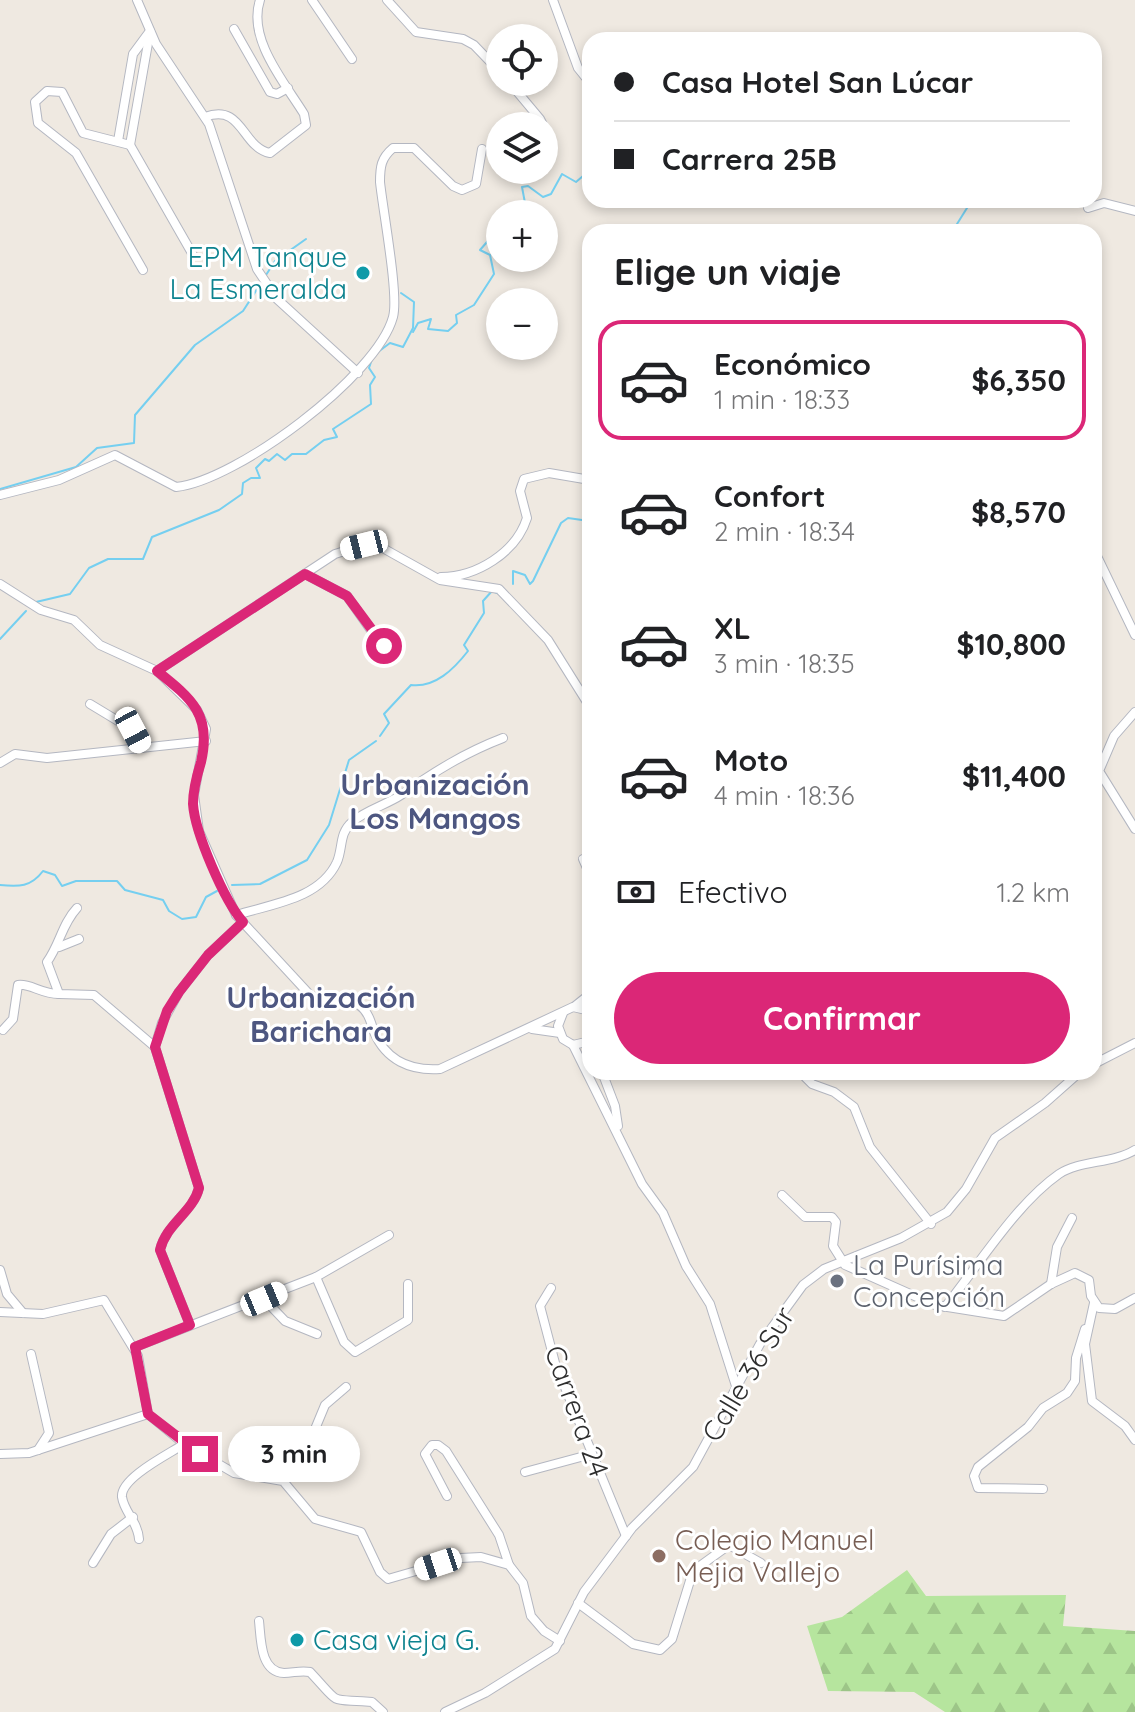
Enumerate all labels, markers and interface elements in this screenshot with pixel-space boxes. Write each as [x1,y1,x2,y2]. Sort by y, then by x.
map controls [486,24,558,360]
button: locate [486,24,558,96]
text: Casa Hotel San Lúcar [662,63,973,101]
button: layers [486,112,558,184]
text: Carrera 25B [662,140,837,178]
button: + [486,200,558,272]
place label: EPM Tanque La Esmeralda [170,239,347,306]
text: Elige un viaje [614,249,842,294]
marker: EPM Tanque La Esmeralda [354,264,372,282]
button: − [486,288,558,360]
icon: car [618,344,690,416]
text: Económico [714,345,871,383]
text: $6,350 [971,361,1066,399]
text: 1 min · 18:33 [714,383,850,416]
icon: car [618,476,690,548]
text: Confort [714,477,826,515]
text: $8,570 [971,493,1066,531]
text: 2 min · 18:34 [714,515,855,548]
car [338,528,390,562]
icon: car [618,608,690,680]
text: XL [714,609,751,647]
text: $10,800 [956,625,1066,663]
route start [366,628,402,664]
text: 3 min · 18:35 [714,647,855,680]
car [111,703,155,757]
icon: car [618,740,690,812]
text: Moto [714,741,788,779]
text: $11,400 [962,757,1066,795]
district label: Urbanización Los Mangos [340,765,530,837]
text: 4 min · 18:36 [714,779,855,812]
icon: cash [614,870,658,914]
text: Efectivo [678,873,788,911]
text: 1.2 km [997,876,1070,909]
button: Confirmar [614,972,1070,1064]
district label: Urbanización Barichara [226,978,416,1050]
place label: La Purísima Concepción [853,1247,1005,1314]
marker: La Purísima Concepción [828,1272,846,1290]
car [237,1279,291,1319]
street label: Calle 36 Sur [694,1300,802,1448]
street label: Carrera 24 [538,1341,617,1481]
callout: 3 min [228,1426,360,1482]
route end [182,1436,218,1472]
text: 3 min [261,1437,327,1470]
place label: Colegio Manuel Mejia Vallejo [675,1522,875,1589]
car [411,1545,465,1583]
marker: Colegio Manuel Mejia Vallejo [650,1547,668,1565]
place label: Casa vieja G. [313,1622,480,1657]
marker: Casa vieja G. [288,1631,306,1649]

